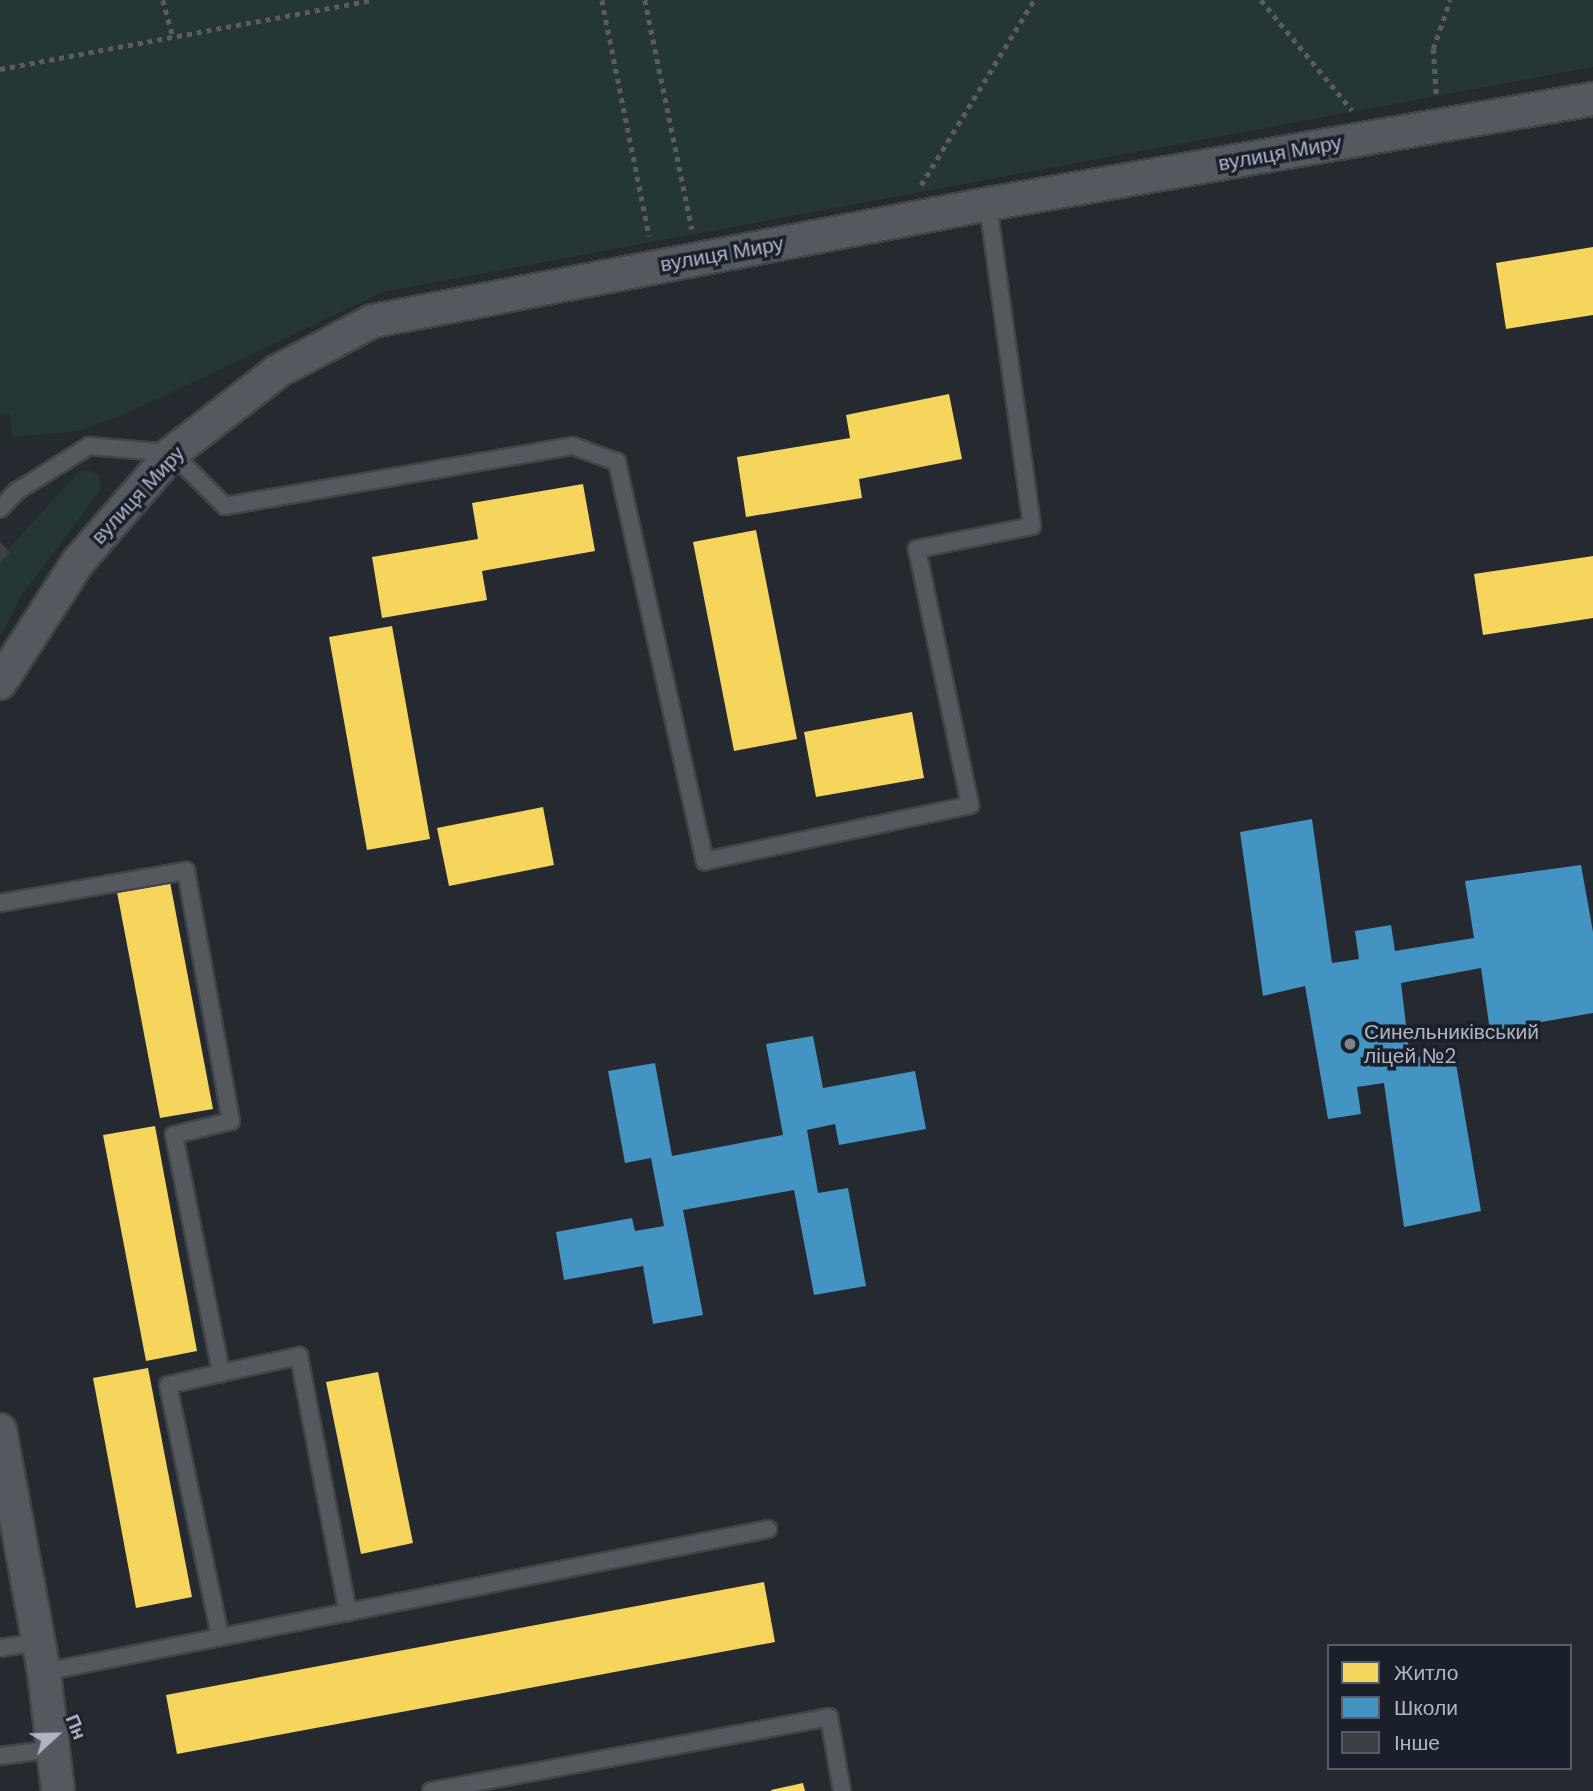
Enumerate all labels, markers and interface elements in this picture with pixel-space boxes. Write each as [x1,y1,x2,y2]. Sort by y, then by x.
street label: вулиця Миру [1216,130,1344,176]
street label: вулиця Миру [658,231,786,277]
street label: вулиця Миру [86,441,190,549]
place label: Синельниківський ліцей №2 [1364,1019,1539,1069]
marker: Синельниківський ліцей №2 [1342,1036,1358,1052]
legend [1327,1644,1572,1770]
text: Житло [1394,1659,1458,1687]
text: Школи [1394,1694,1458,1722]
north arrow [21,1700,91,1770]
text: Пн [60,1711,92,1743]
text: Інше [1394,1729,1440,1757]

